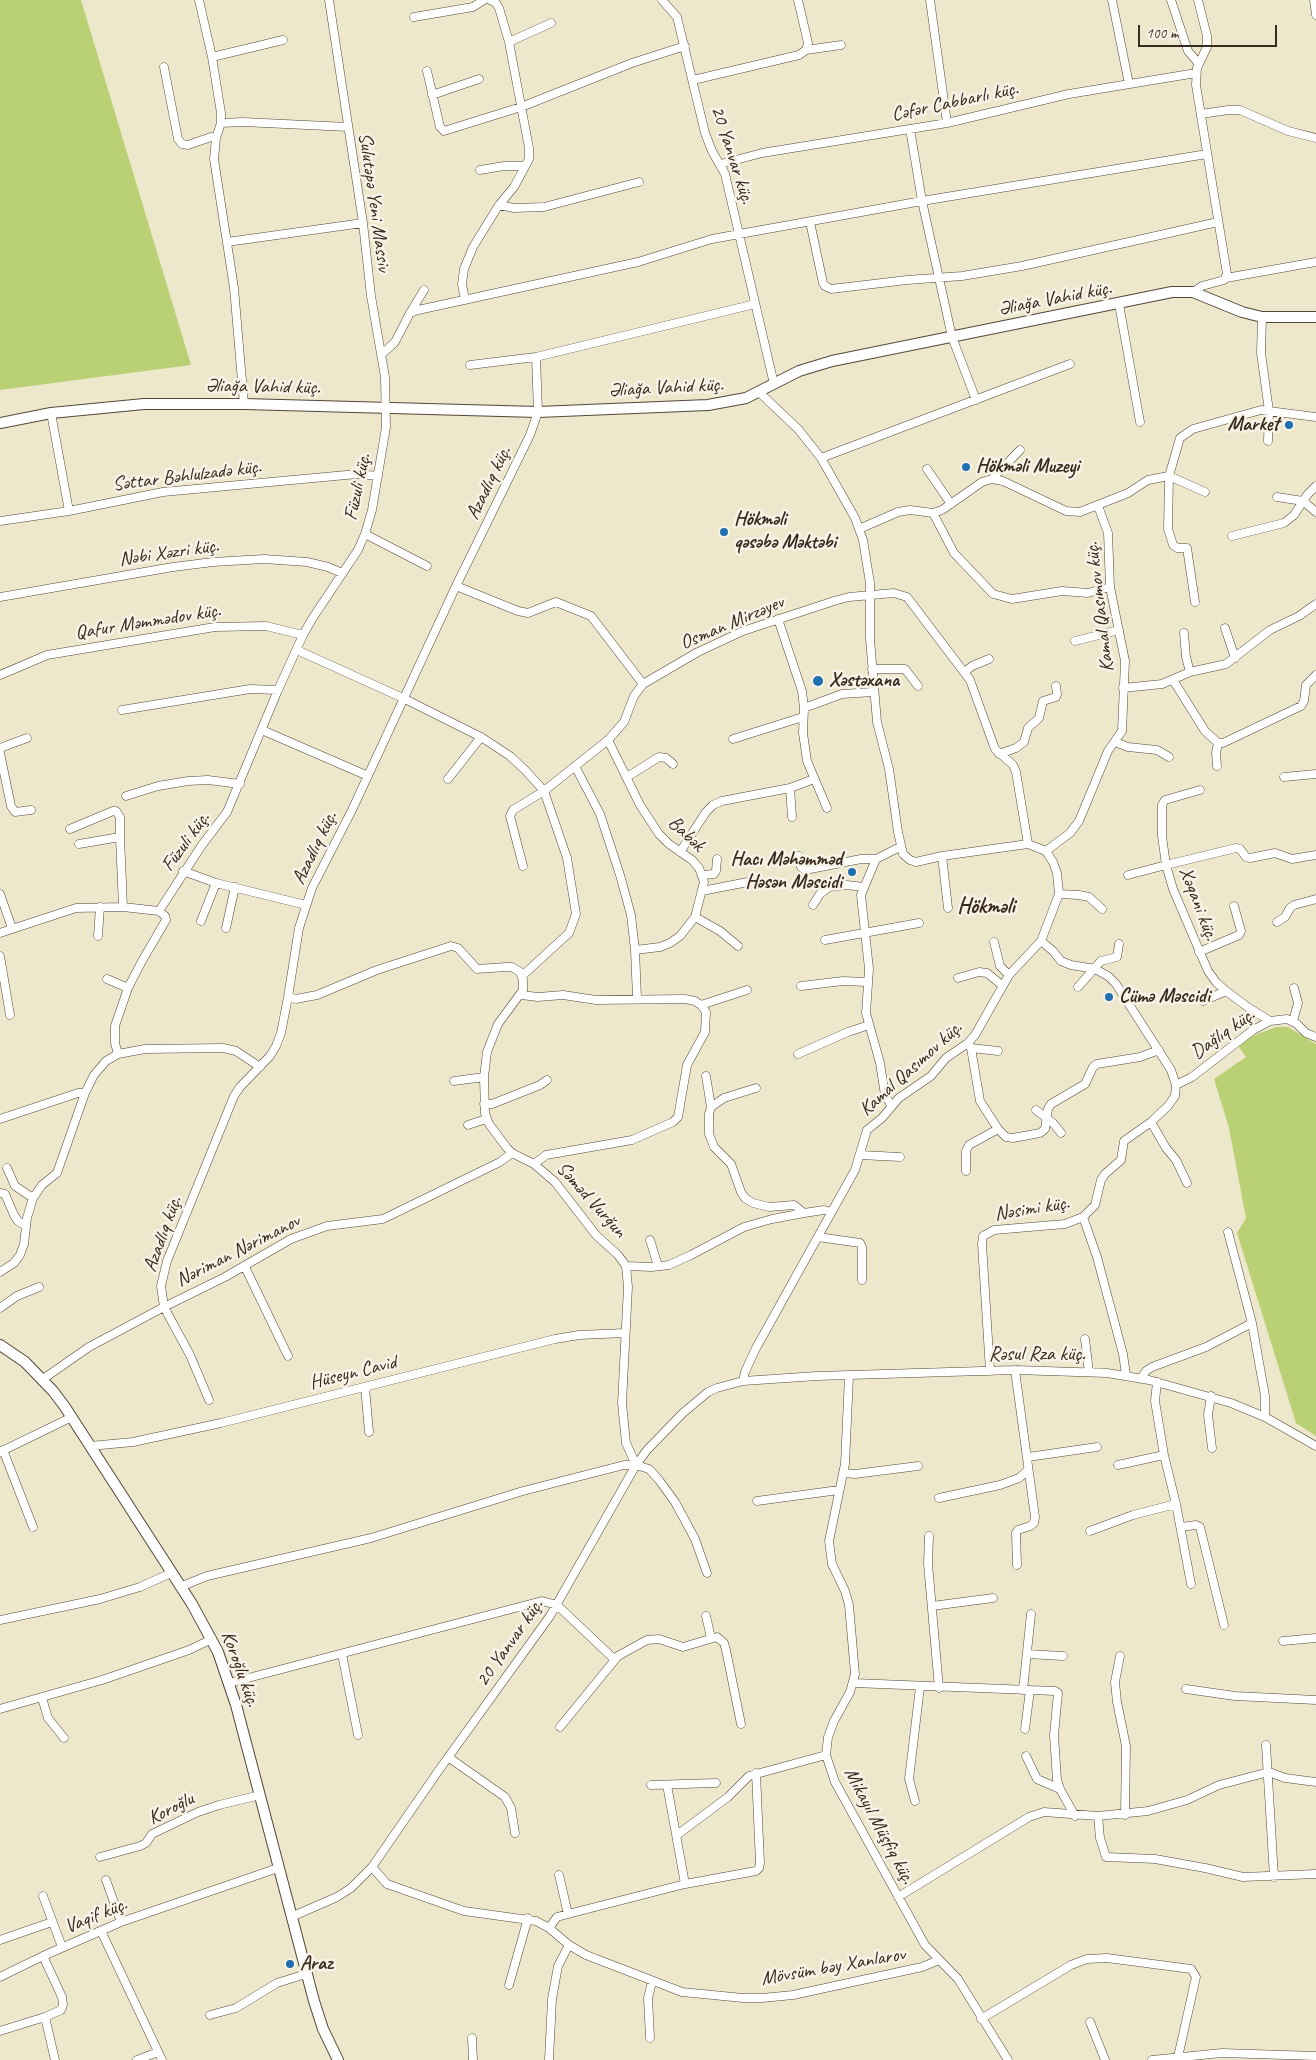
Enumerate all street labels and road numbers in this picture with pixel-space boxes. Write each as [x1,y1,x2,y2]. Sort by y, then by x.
street label: Cəfər Cabbarlı küç. [890,77,1020,127]
street label: 20 Yanvar küç. [705,103,759,207]
street label: Sulutəpə Yeni Massiv [352,131,396,273]
street label: Əliağa Vahid küç. [996,276,1114,322]
street label: Əliağa Vahid küç. [608,373,724,403]
street label: Əliağa Vahid küç. [205,374,321,400]
street label: Azadlıq küç. [461,442,517,524]
street label: Füzuli küç. [339,451,377,523]
street label: Səttar Bəhlulzadə küç. [111,455,263,497]
street label: Nəbi Xəzri küç. [118,534,220,572]
street label: Kamal Qasımov küç. [1080,541,1120,673]
street label: Osman Mirzəyev [677,590,787,656]
street label: Qafur Məmmədov küç. [74,599,222,645]
street label: Füzuli küç. [156,807,216,877]
street label: Azadlıq küç. [287,807,343,889]
street label: Babək [663,811,709,857]
street label: Xəqani küç. [1173,864,1223,944]
street label: Dağlıq küç. [1186,1003,1260,1065]
street label: Kamal Qasımov küç. [854,1016,968,1122]
street label: Səməd Vurğun [551,1157,631,1243]
street label: Nəsimi küç. [993,1191,1071,1227]
street label: Azadlıq küç. [138,1193,188,1275]
street label: Nəriman Nərimanov [172,1209,304,1293]
street label: Rəsul Rza küç. [989,1343,1085,1367]
street label: Hüseyn Cavid [307,1351,399,1395]
street label: 20 Yanvar küç. [471,1594,549,1692]
street label: Koroğlu küç. [215,1628,265,1710]
street label: Mikayıl Müşfiq küç. [838,1764,920,1888]
street label: Koroğlu [144,1787,198,1831]
street label: Vaqif küç. [61,1893,131,1939]
street label: Mövsüm bəy Xanlarov [759,1943,907,1991]

